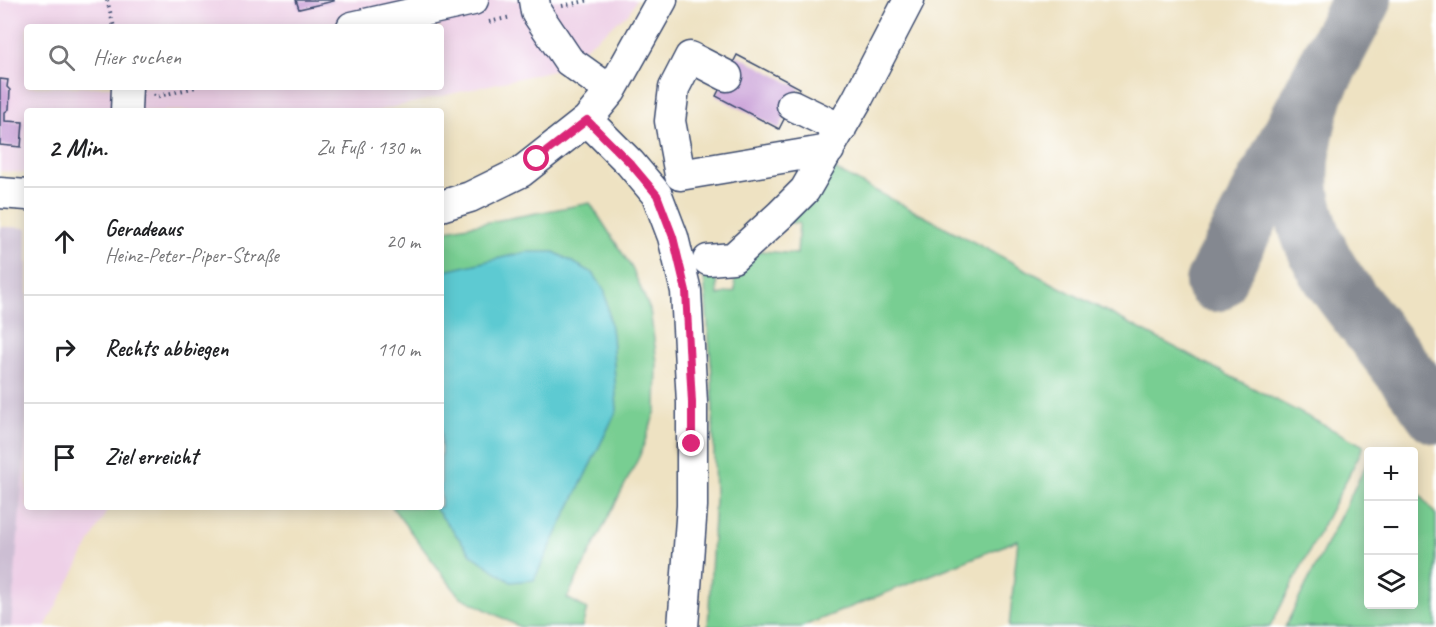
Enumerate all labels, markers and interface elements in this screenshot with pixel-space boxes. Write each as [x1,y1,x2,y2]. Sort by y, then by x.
search box [24,24,444,90]
icon: search [45,41,78,74]
text: Hier suchen [93,43,181,71]
text: 2 Min. [48,131,107,164]
text: Zu Fuß · 130 m [317,135,420,160]
route start [523,145,549,171]
text: Geradeaus [105,215,182,243]
icon: ahead [48,225,81,258]
text: 20 m [386,229,420,254]
text: Heinz-Peter-Piper-Straße [105,243,279,268]
icon: right [48,333,81,366]
text: Rechts abbiegen [105,335,228,363]
text: 110 m [377,337,420,362]
route end [678,430,704,456]
icon: arrive [48,441,81,474]
text: Ziel erreicht [105,443,198,471]
map controls [1364,447,1418,609]
button: + [1364,447,1418,501]
button: − [1364,501,1418,555]
button: layers [1364,555,1418,609]

